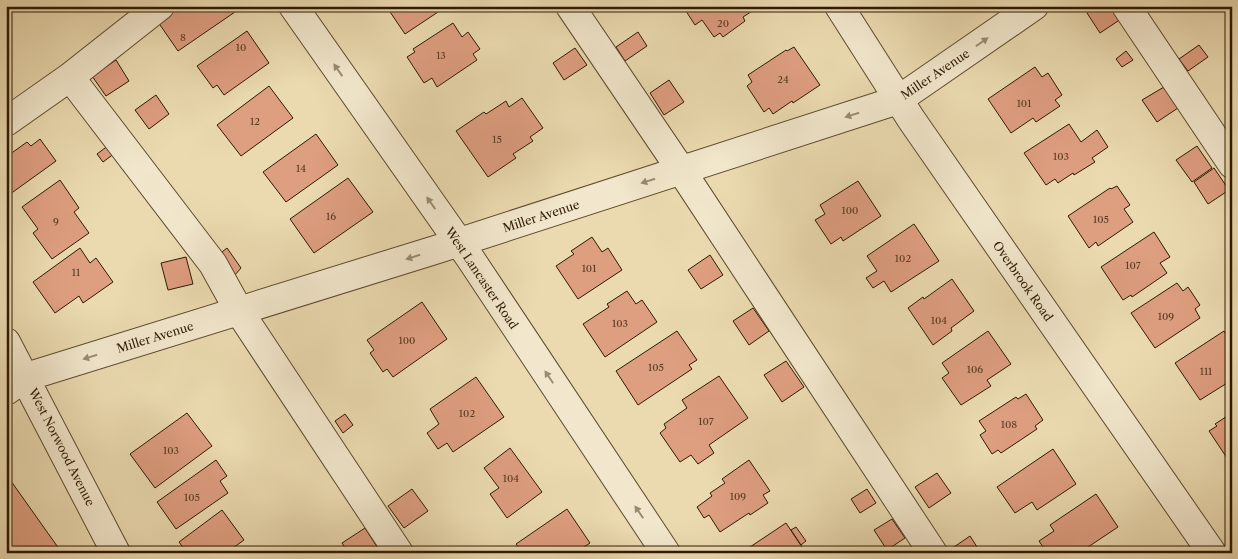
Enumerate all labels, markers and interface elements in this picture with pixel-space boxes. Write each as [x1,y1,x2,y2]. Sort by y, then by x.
house number: 20 [717,17,729,30]
house number: 8 [180,31,186,44]
one-way arrow [975,37,989,47]
house number: 10 [236,41,246,54]
street label: Miller Avenue [898,45,972,103]
house number: 13 [436,49,446,62]
one-way arrow [333,63,343,76]
house number: 24 [777,73,789,86]
house number: 101 [1017,97,1032,110]
one-way arrow [844,111,859,119]
house number: 12 [250,115,260,128]
house number: 15 [492,133,502,146]
house number: 103 [1053,150,1069,163]
house number: 14 [296,162,306,175]
one-way arrow [640,178,655,185]
one-way arrow [426,196,436,209]
street label: Miller Avenue [501,196,582,235]
house number: 100 [842,204,858,217]
house number: 16 [326,210,336,223]
house number: 105 [1093,213,1109,226]
house number: 9 [53,215,59,228]
street label: West Lancaster Road [442,223,522,332]
street label: Overbrook Road [990,238,1057,325]
house number: 102 [895,252,911,265]
one-way arrow [405,254,420,261]
house number: 107 [1125,259,1141,272]
house number: 101 [582,262,597,275]
house number: 11 [72,266,81,279]
house number: 109 [1158,310,1174,323]
house number: 104 [931,314,947,327]
house number: 103 [612,317,628,330]
street label: Miller Avenue [115,318,196,356]
house number: 100 [399,334,415,347]
one-way arrow [83,354,98,361]
house number: 105 [648,361,664,374]
house number: 106 [967,363,983,376]
house number: 111 [1200,365,1213,378]
one-way arrow [544,370,554,384]
street label: West Norwood Avenue [25,385,98,509]
house number: 102 [459,407,475,420]
house number: 107 [698,415,714,428]
house number: 108 [1001,418,1017,431]
house number: 103 [163,444,179,457]
house number: 104 [503,472,519,485]
house number: 109 [730,490,746,503]
house number: 105 [184,491,200,504]
one-way arrow [634,505,644,519]

